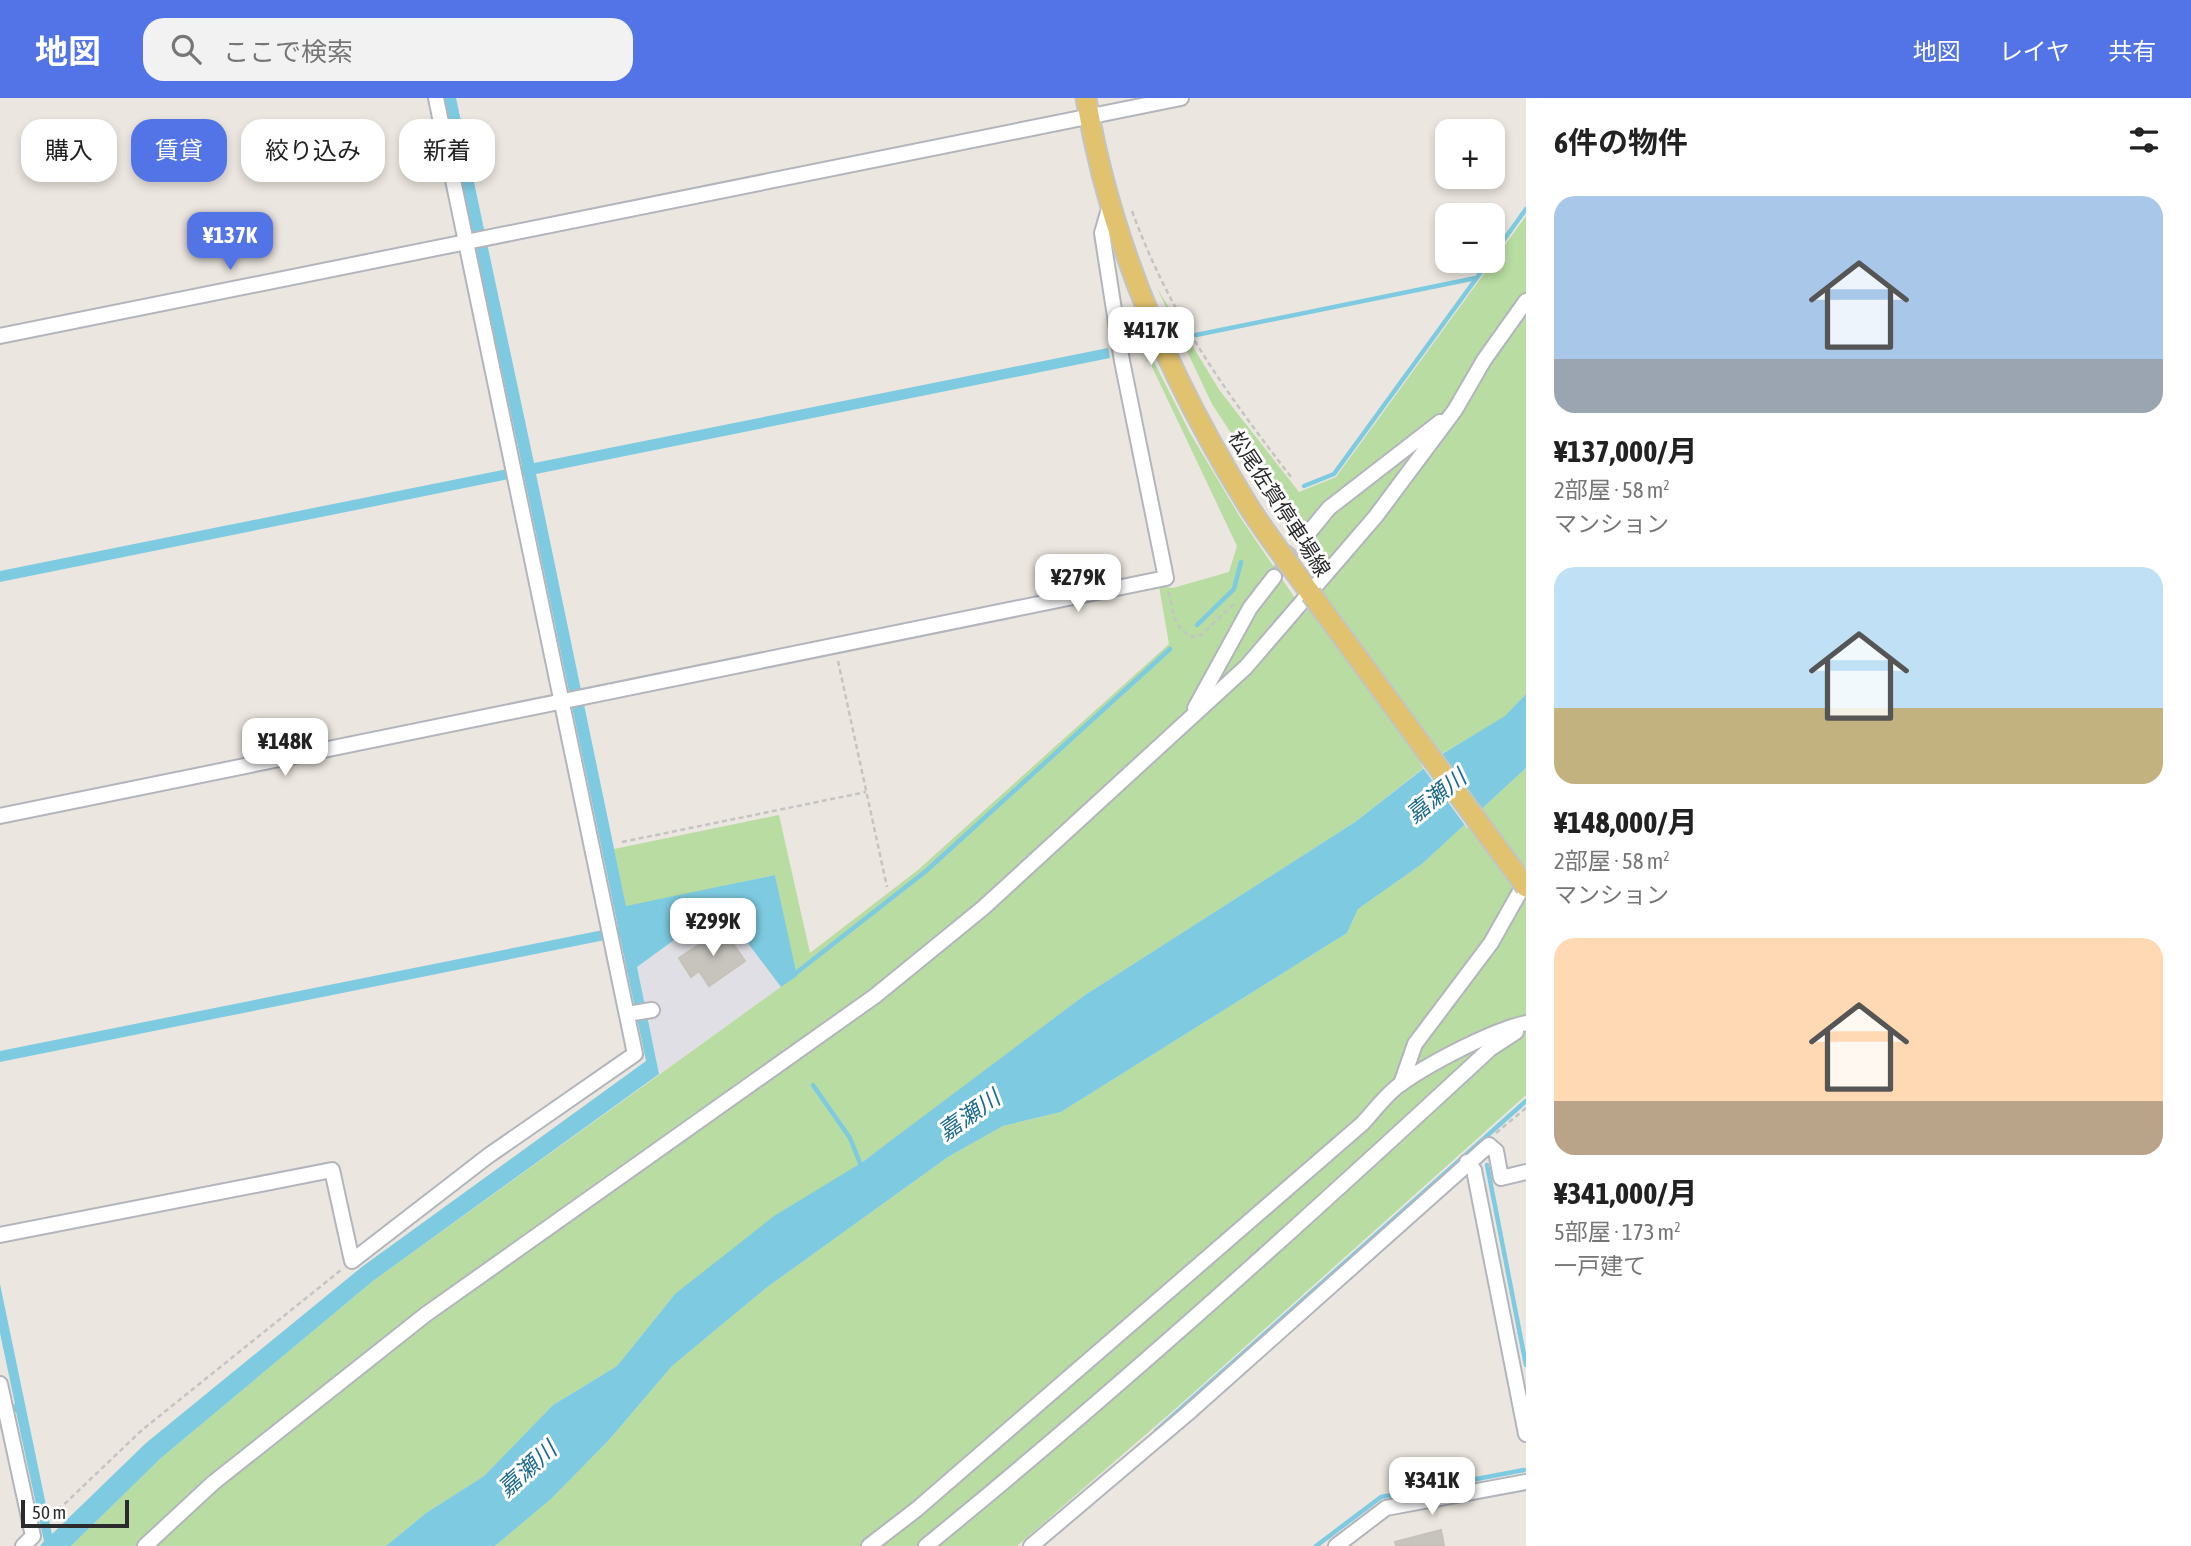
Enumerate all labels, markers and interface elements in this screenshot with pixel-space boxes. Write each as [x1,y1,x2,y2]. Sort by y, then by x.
search box [143,18,633,81]
icon: search [167,30,205,68]
text: 地図 [35,32,101,70]
text: ここで検索 [223,37,353,67]
text: 地図 [1913,38,1961,65]
text: レイヤ [1999,38,2070,65]
text: 共有 [2108,38,2156,65]
chip: 購入 [21,119,117,182]
chip: 賃貸 [131,119,227,182]
chip: 絞り込み [241,119,385,182]
chip: 新着 [399,119,495,182]
map controls [1435,119,1505,273]
button: + [1435,119,1505,189]
icon: filters [2125,121,2163,159]
text: 6件の物件 [1554,125,1688,159]
button: − [1435,203,1505,273]
pin: ¥137K [181,212,279,272]
text: ¥137K [203,222,257,248]
icon: home [1796,242,1922,368]
pin: ¥417K [1102,308,1200,367]
text: ¥417K [1124,317,1178,343]
street label: 松尾佐賀停車場線 [1224,426,1336,580]
text: ¥137,000/月 [1554,434,1697,468]
text: 2部屋 · 58 m² [1554,477,1670,503]
text: マンション [1554,511,1669,537]
pin: ¥279K [1029,554,1127,614]
text: ¥279K [1051,564,1105,590]
icon: home [1796,613,1922,739]
pin: ¥148K [236,718,334,778]
text: ¥148K [258,728,312,754]
water label: 嘉瀬川 [1401,762,1473,828]
text: ¥148,000/月 [1554,805,1697,839]
text: 2部屋 · 58 m² [1554,848,1670,874]
text: マンション [1554,882,1669,908]
pin: ¥299K [664,898,762,958]
text: ¥299K [686,908,740,934]
icon: home [1796,984,1922,1110]
water label: 嘉瀬川 [933,1083,1007,1145]
text: ¥341,000/月 [1554,1176,1697,1210]
text: 5部屋 · 173 m² [1554,1219,1681,1245]
text: 一戸建て [1554,1253,1646,1279]
water label: 嘉瀬川 [493,1434,564,1502]
pin: ¥341K [1383,1458,1481,1517]
text: ¥341K [1405,1467,1459,1493]
scale bar [21,1497,130,1529]
text: 50 m [32,1501,66,1523]

